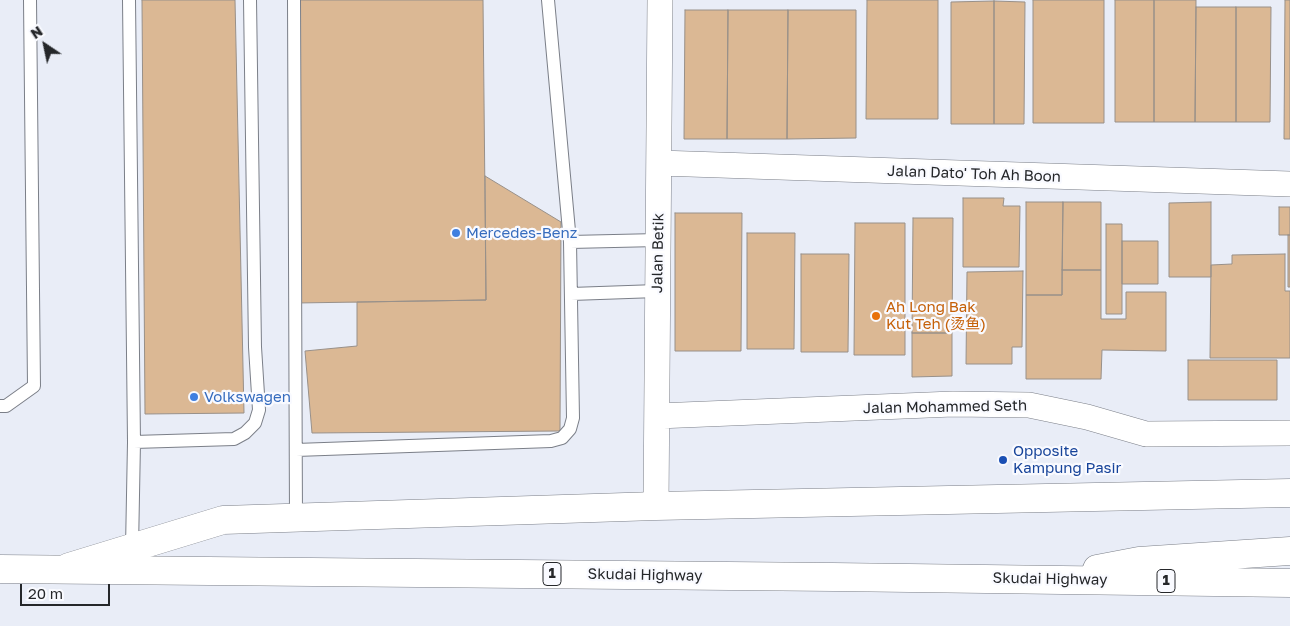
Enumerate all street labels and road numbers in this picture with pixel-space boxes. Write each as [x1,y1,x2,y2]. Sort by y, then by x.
street label: Jalan Dato' Toh Ah Boon [887,162,1061,186]
street label: Jalan Betik [648,213,668,293]
street label: Jalan Mohammed Seth [863,397,1027,417]
road number: 1 [543,562,561,586]
street label: Skudai Highway [587,565,703,585]
street label: Skudai Highway [992,569,1108,589]
road number: 1 [1157,570,1175,592]

